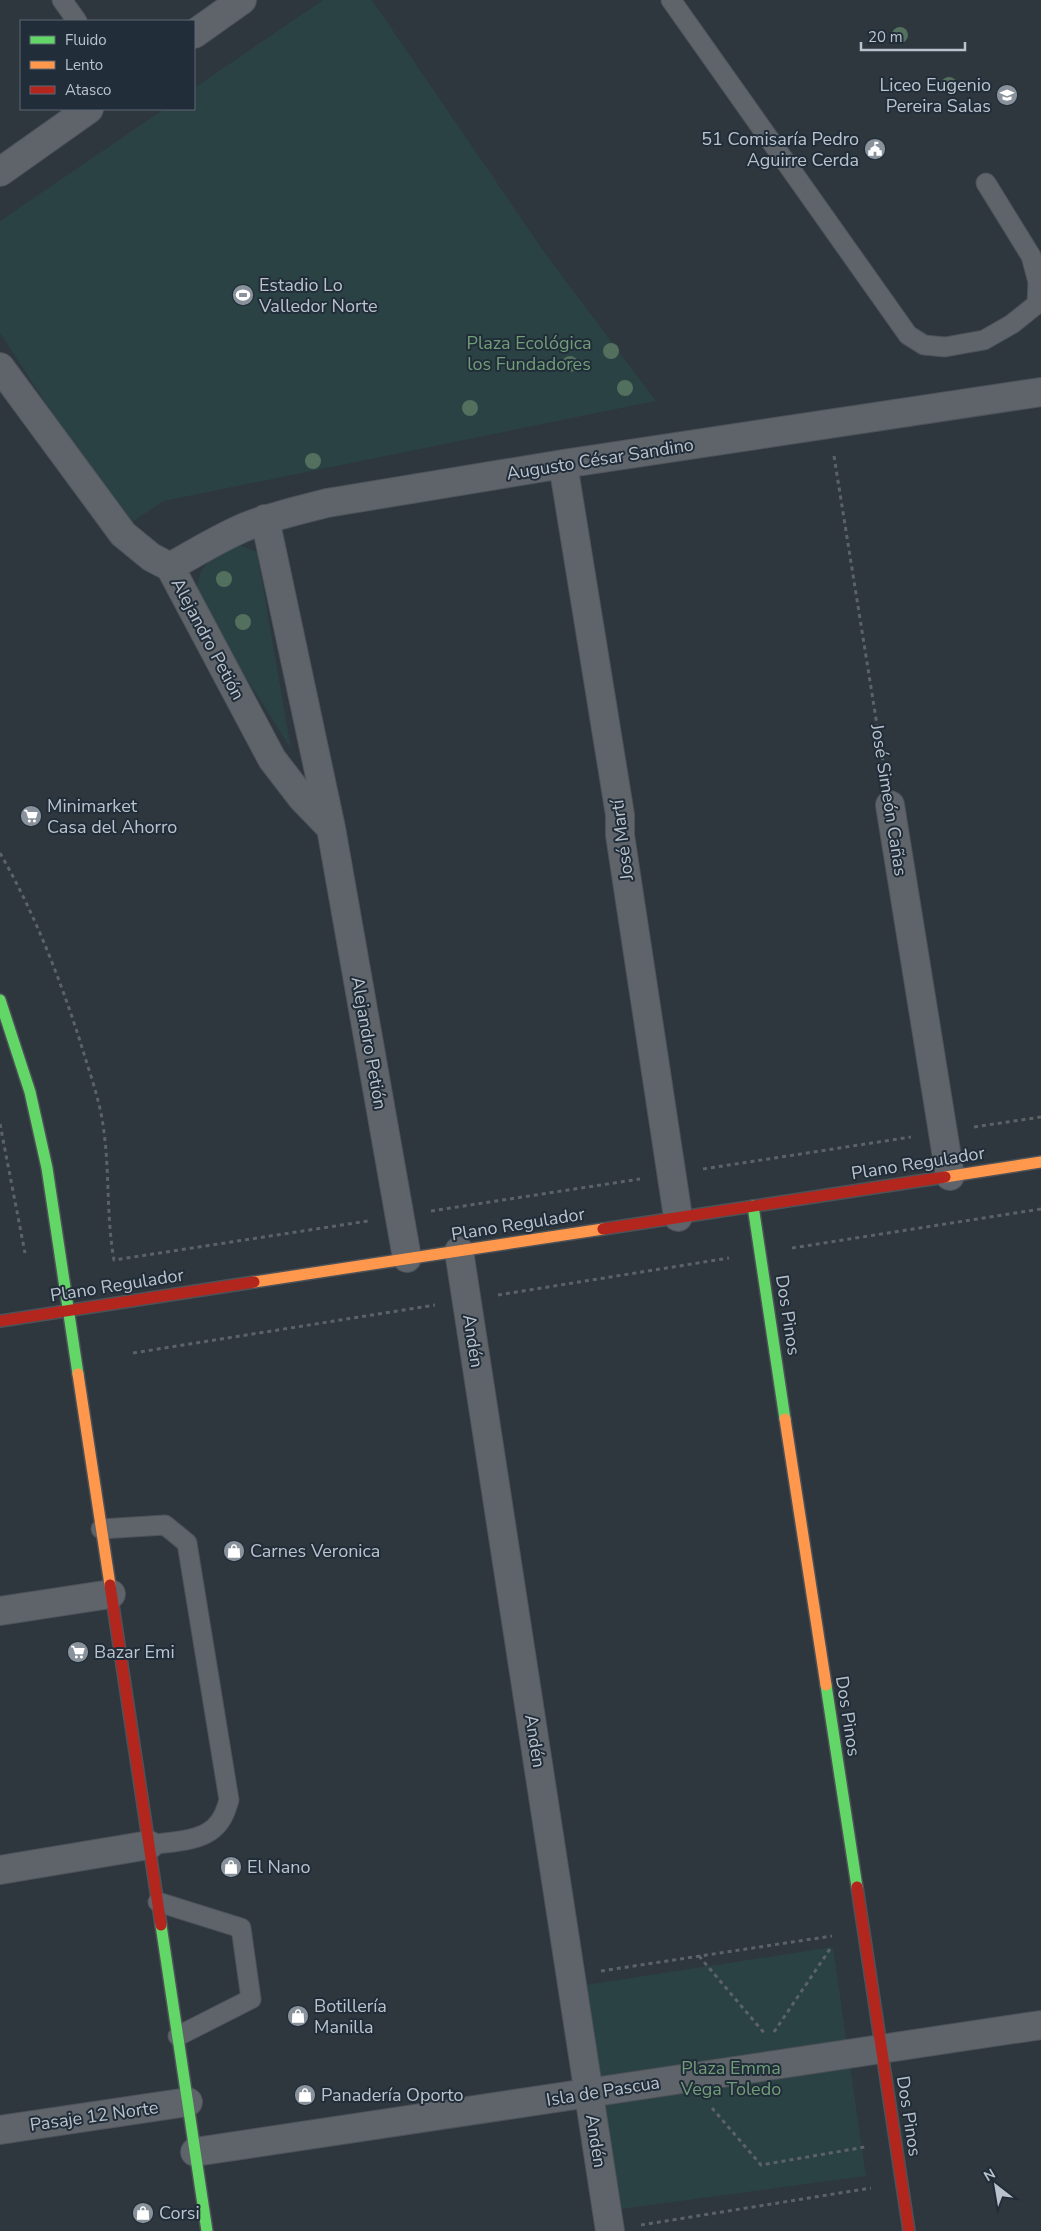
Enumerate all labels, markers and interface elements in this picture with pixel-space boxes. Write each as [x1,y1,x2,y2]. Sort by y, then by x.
legend [20,20,195,110]
scale bar [861,20,965,52]
text: 20 m [868,27,903,47]
text: Fluido [65,30,107,50]
text: Lento [65,55,103,75]
place label: Liceo Eugenio Pereira Salas [880,73,991,118]
text: Atasco [65,80,111,100]
school or university icon: Liceo Eugenio Pereira Salas [995,83,1019,107]
place label: 51 Comisaría Pedro Aguirre Cerda [701,127,859,172]
public building icon: 51 Comisaría Pedro Aguirre Cerda [863,137,887,161]
place label: Estadio Lo Valledor Norte [258,273,378,318]
sports icon: Estadio Lo Valledor Norte [231,283,255,307]
park label: Plaza Ecológica los Fundadores [466,331,592,376]
street label: Augusto César Sandino [505,432,695,486]
street label: Alejandro Petión [166,574,250,704]
street label: José Simeón Cañas [865,721,913,878]
place label: Minimarket Casa del Ahorro [47,794,177,839]
street label: José Martí [605,798,639,883]
supermarket icon: Minimarket Casa del Ahorro [19,804,43,828]
street label: Alejandro Petión [345,975,393,1111]
street label: Plano Regulador [849,1141,987,1185]
street label: Plano Regulador [449,1202,587,1246]
street label: Plano Regulador [48,1263,186,1307]
street label: Dos Pinos [770,1273,806,1357]
street label: Andén [457,1313,489,1369]
shop icon: Carnes Veronica [222,1539,246,1563]
place label: Carnes Veronica [250,1539,380,1563]
supermarket icon: Bazar Emi [66,1640,90,1664]
place label: Bazar Emi [94,1640,175,1664]
street label: Dos Pinos [830,1674,866,1758]
street label: Andén [519,1713,551,1769]
shop icon: El Nano [219,1855,243,1879]
place label: El Nano [247,1855,311,1879]
place label: Botillería Manilla [314,1994,387,2039]
shop icon: Botillería Manilla [286,2004,310,2028]
park label: Plaza Emma Vega Toledo [680,2056,781,2101]
street label: Isla de Pascua [545,2070,661,2112]
street label: Dos Pinos [891,2074,927,2158]
shop icon: Panadería Oporto [293,2083,317,2107]
place label: Panadería Oporto [321,2083,464,2107]
street label: Pasaje 12 Norte [28,2095,160,2137]
street label: Andén [580,2113,612,2169]
north arrow [971,2161,1021,2211]
text: N [980,2164,999,2186]
shop icon: Corsi [131,2201,155,2225]
place label: Corsi [159,2201,200,2225]

